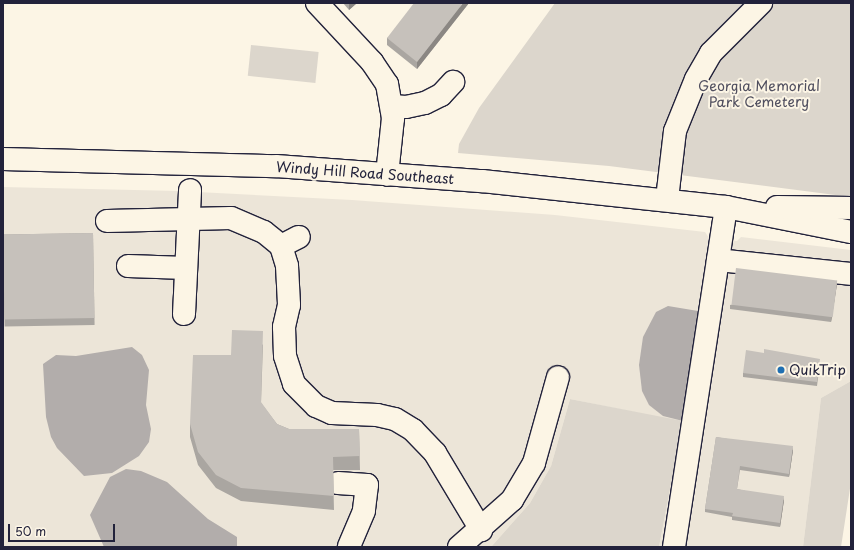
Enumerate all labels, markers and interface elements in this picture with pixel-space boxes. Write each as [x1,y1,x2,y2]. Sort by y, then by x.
park label: Georgia Memorial Park Cemetery [698,78,820,110]
street label: Windy Hill Road Southeast [275,158,455,188]
place label: QuikTrip [789,362,846,378]
marker: QuikTrip [776,365,786,375]
scale bar [10,516,117,542]
text: 50 m [15,522,46,540]

